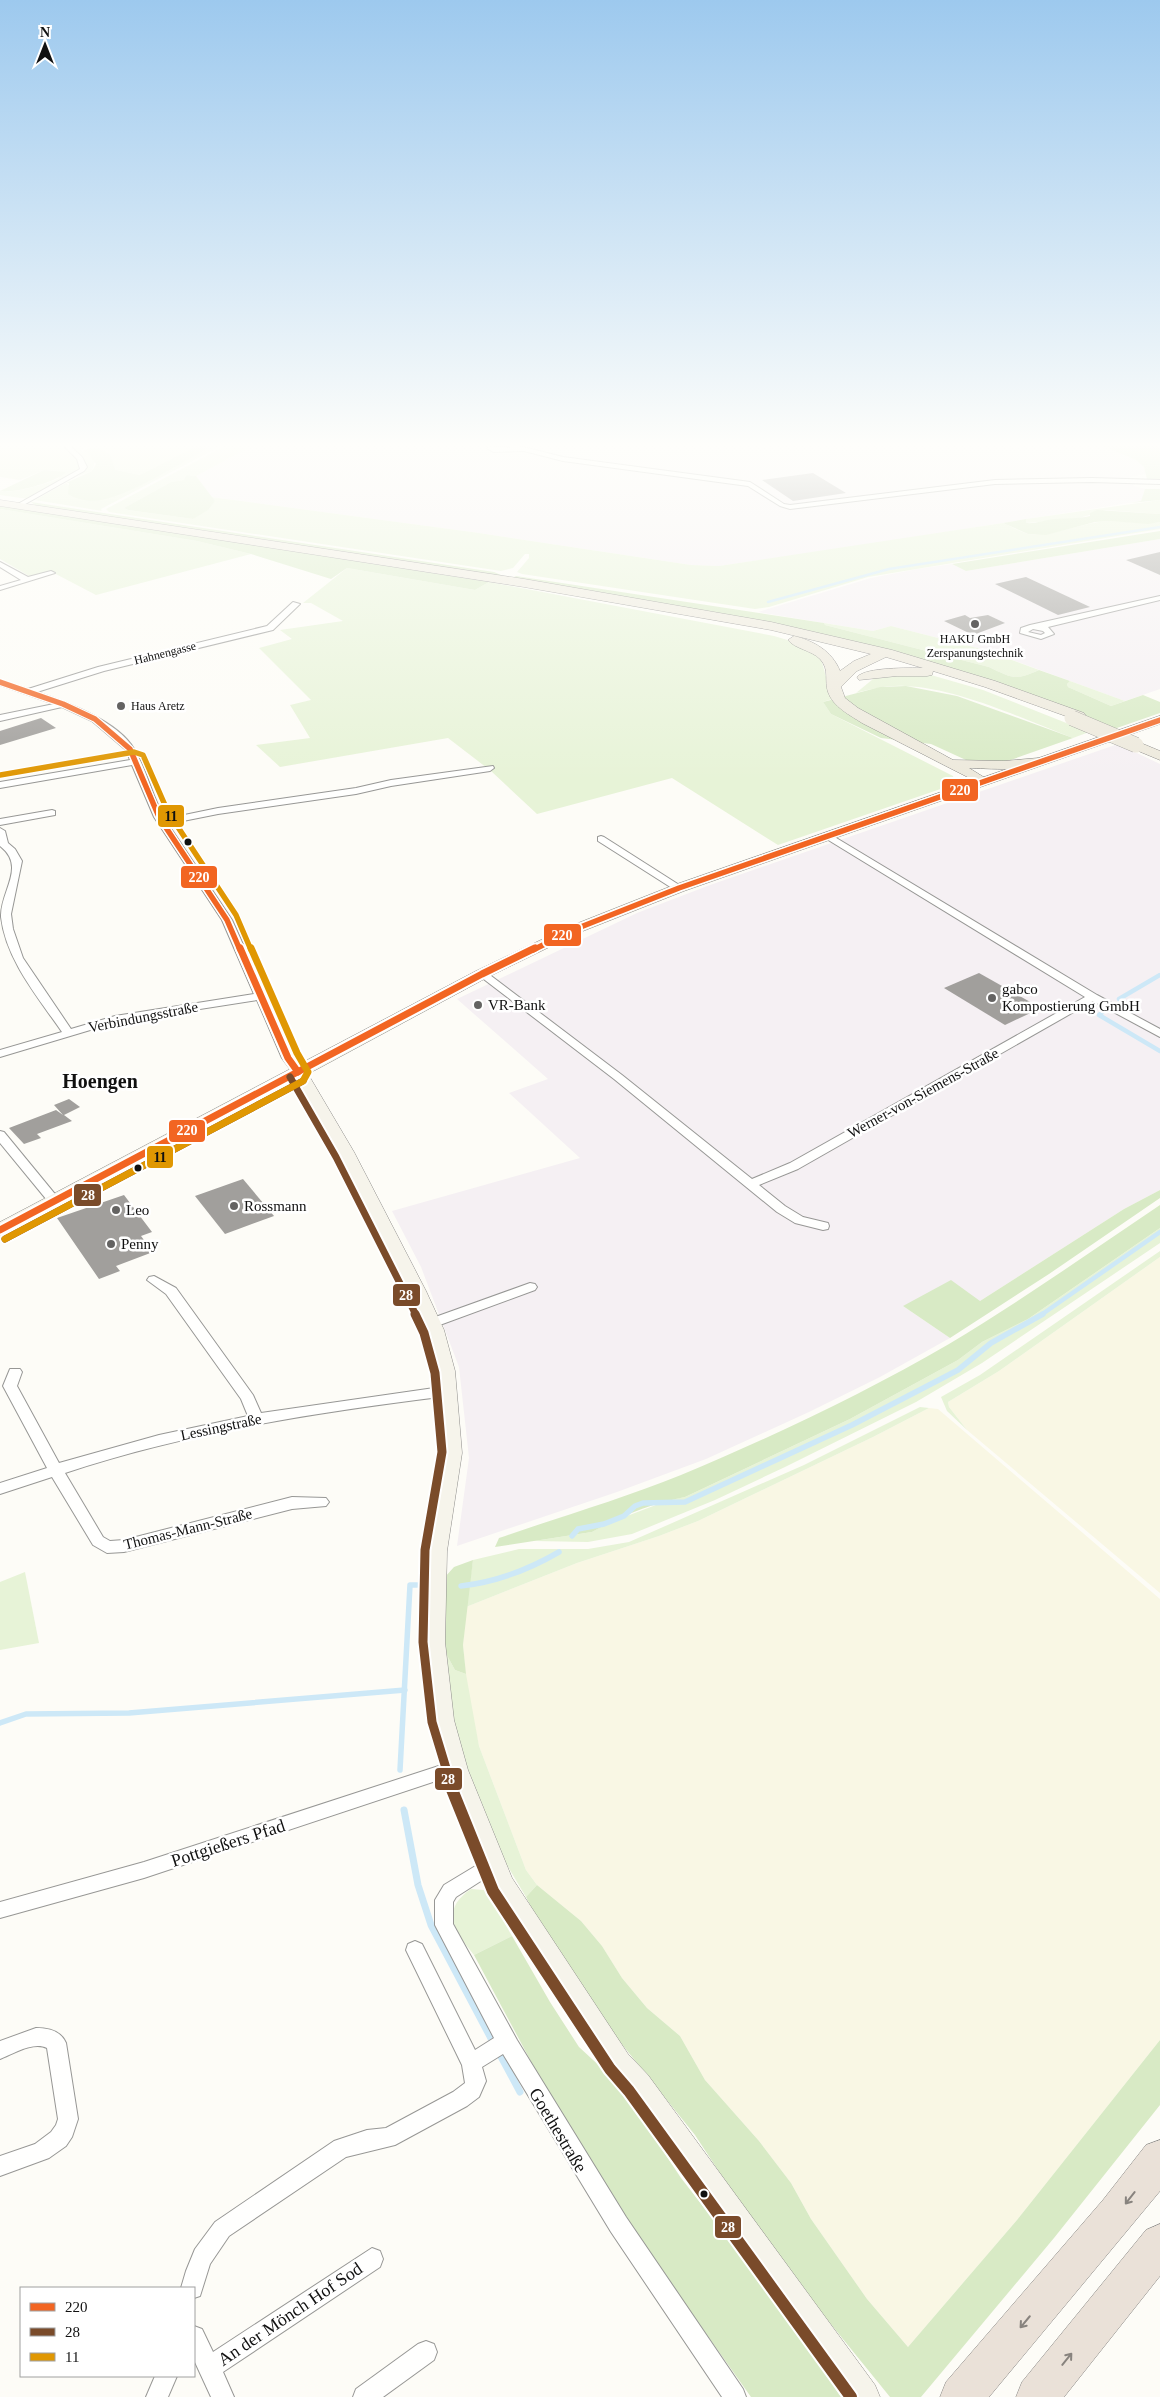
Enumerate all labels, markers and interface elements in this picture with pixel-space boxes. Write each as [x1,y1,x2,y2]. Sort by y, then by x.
north arrow [20,20,70,70]
text: N [40,25,50,40]
marker: HAKU GmbH Zerspanungstechnik [969,618,981,630]
place label: HAKU GmbH Zerspanungstechnik [927,632,1023,660]
street label: Hahnengasse [133,639,197,667]
place label: Haus Aretz [131,699,185,713]
marker: Haus Aretz [115,700,127,712]
line badge: 220 [941,778,979,802]
text: 220 [950,783,971,798]
line badge: 11 [157,804,185,828]
text: 11 [164,809,178,824]
unlabelled marker [183,837,193,847]
line badge: 220 [180,865,218,889]
text: 220 [189,870,210,885]
line badge: 220 [543,923,582,947]
text: 220 [552,928,573,943]
place label: gabco Kompostierung GmbH [1002,981,1140,1014]
marker: gabco Kompostierung GmbH [986,992,998,1004]
place label: VR-Bank [488,997,546,1013]
street label: Verbindungsstraße [87,998,200,1036]
marker: VR-Bank [472,999,484,1011]
street label: Werner-von-Siemens-Straße [845,1045,1002,1141]
district label: Hoengen [62,1070,138,1093]
line badge: 220 [168,1119,206,1143]
text: 220 [177,1123,198,1138]
line badge: 11 [146,1145,174,1169]
text: 11 [153,1150,167,1165]
unlabelled marker [133,1163,143,1173]
line badge: 28 [73,1183,102,1207]
text: 28 [81,1188,95,1203]
place label: Rossmann [244,1198,307,1214]
marker: Rossmann [228,1200,240,1212]
place label: Leo [126,1202,149,1218]
marker: Leo [110,1204,122,1216]
place label: Penny [121,1236,159,1252]
marker: Penny [105,1238,117,1250]
line badge: 28 [392,1283,421,1307]
text: 28 [399,1288,413,1303]
street label: Lessingstraße [179,1411,263,1443]
street label: Thomas-Mann-Straße [122,1505,254,1553]
line badge: 28 [434,1767,463,1791]
text: 28 [441,1772,455,1787]
street label: Pottgießers Pfad [169,1815,287,1871]
street label: Goethestraße [525,2084,591,2176]
unlabelled marker [699,2189,709,2199]
one-way arrow [1125,2191,1135,2205]
line badge: 28 [714,2215,742,2239]
text: 28 [721,2220,735,2235]
street label: An der Mönch Hof Sod [214,2258,366,2370]
legend [20,2287,195,2377]
text: 220 [65,2299,88,2315]
one-way arrow [1019,2315,1031,2328]
text: 28 [65,2324,80,2340]
text: 11 [65,2349,79,2365]
one-way arrow [1062,2353,1073,2366]

